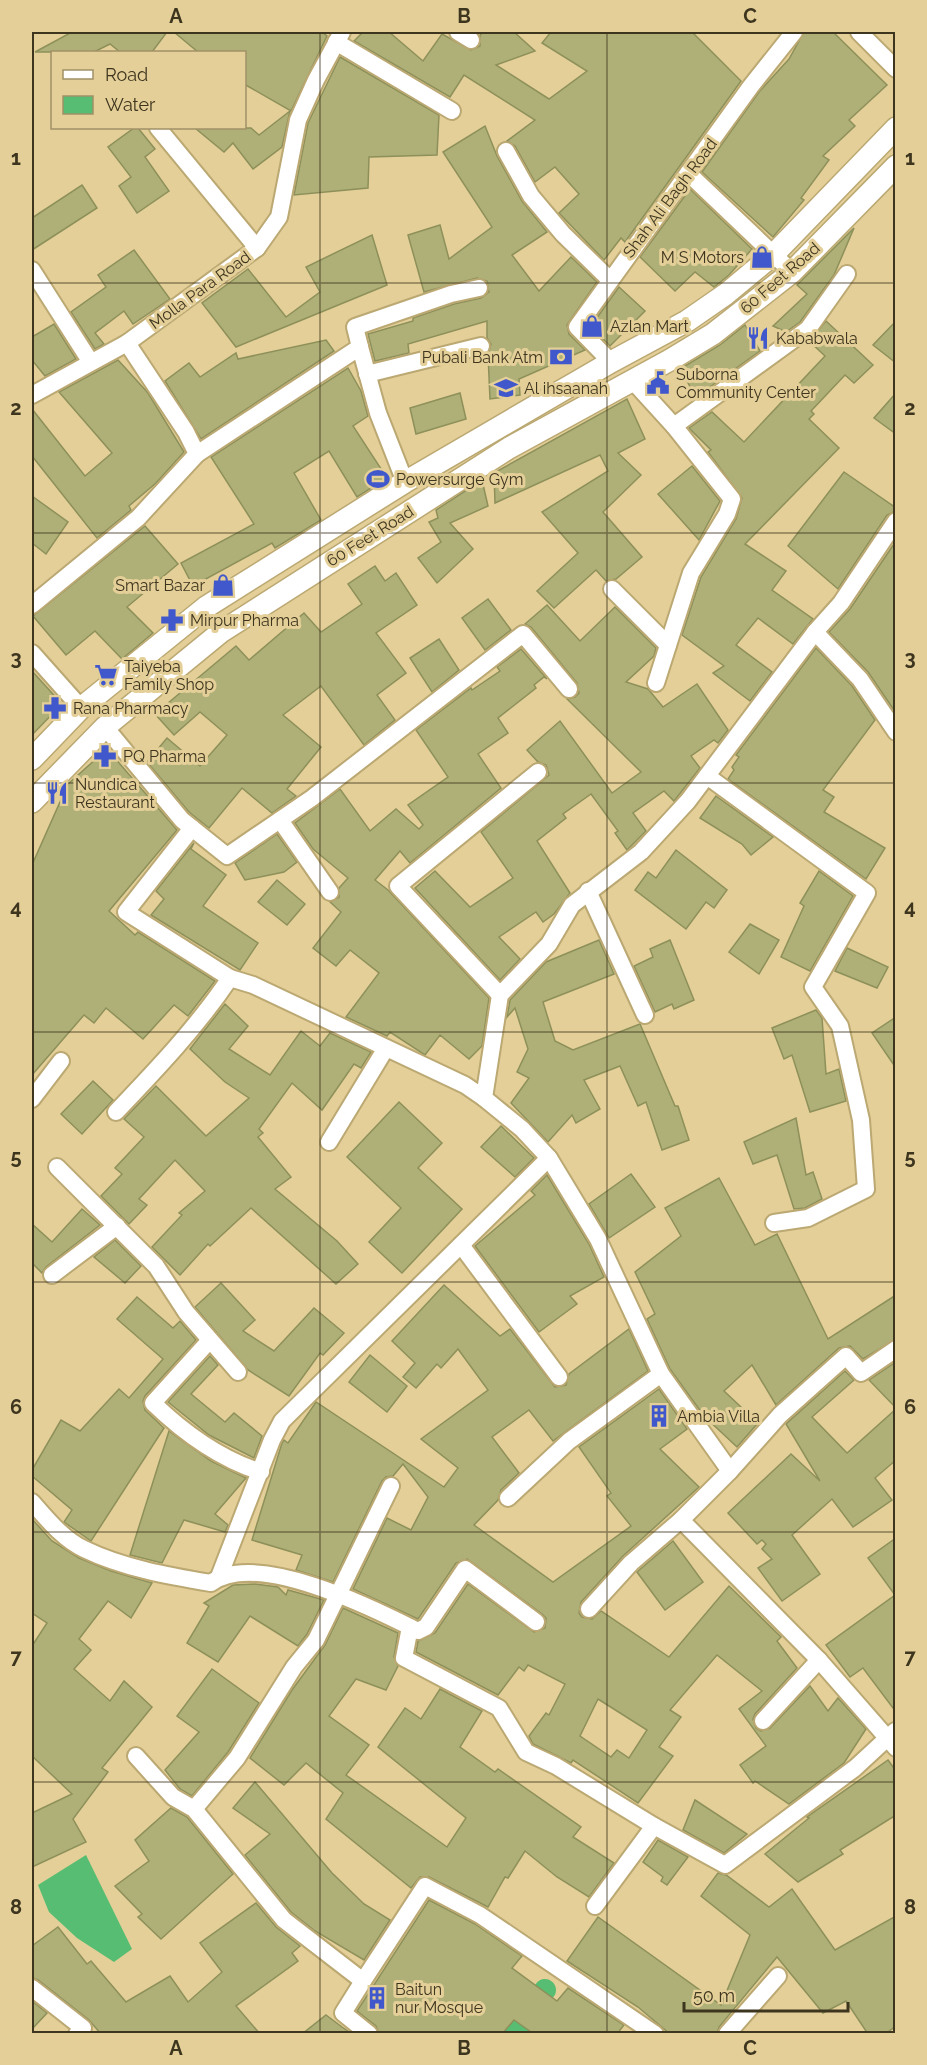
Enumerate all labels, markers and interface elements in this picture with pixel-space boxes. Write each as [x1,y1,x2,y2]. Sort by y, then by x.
text: A [169,4,183,28]
text: B [457,4,471,28]
text: C [743,4,757,28]
legend [51,51,246,129]
text: Road [105,64,148,85]
text: Water [105,94,156,115]
street label: Shah Ali Bagh Road [619,135,721,261]
text: 1 [11,146,21,170]
text: 1 [905,146,915,170]
street label: 60 Feet Road [736,238,824,318]
shop icon: M S Motors [749,244,775,270]
street label: Molla Para Road [146,247,254,333]
place label: M S Motors [661,248,744,267]
shop icon: Azlan Mart [579,313,605,339]
place label: Azlan Mart [610,317,689,336]
restaurant icon: Kababwala [745,325,771,351]
place label: Kababwala [776,329,858,348]
bank icon: Pubali Bank Atm [548,344,574,370]
place label: Pubali Bank Atm [422,348,543,367]
place label: Suborna Community Center [676,365,816,402]
public building icon: Suborna Community Center [645,370,671,396]
school or university icon: Al ihsaanah [493,375,519,401]
place label: Al ihsaanah [524,379,608,398]
text: 2 [10,396,22,420]
text: 2 [904,396,916,420]
sports icon: Powersurge Gym [365,466,391,492]
place label: Powersurge Gym [396,470,523,489]
street label: 60 Feet Road [323,502,417,570]
shop icon: Smart Bazar [210,572,236,598]
place label: Smart Bazar [115,576,205,595]
pharmacy icon: Mirpur Pharma [159,607,185,633]
place label: Mirpur Pharma [190,611,299,630]
text: 3 [10,646,22,670]
text: 3 [904,646,916,670]
place label: Taiyeba Family Shop [124,657,214,694]
supermarket icon: Taiyeba Family Shop [93,662,119,688]
pharmacy icon: Rana Pharmacy [42,695,68,721]
place label: Rana Pharmacy [73,699,189,718]
pharmacy icon: PQ Pharma [92,743,118,769]
place label: PQ Pharma [123,747,206,766]
place label: Nundica Restaurant [75,775,155,812]
restaurant icon: Nundica Restaurant [44,780,70,806]
text: 4 [10,895,22,919]
text: 4 [904,895,916,919]
text: 5 [10,1145,22,1169]
text: 5 [904,1145,916,1169]
text: 6 [10,1395,22,1419]
text: 6 [904,1395,916,1419]
building icon: Ambia Villa [646,1403,672,1429]
place label: Ambia Villa [677,1407,760,1426]
text: 7 [10,1645,22,1669]
text: 7 [904,1645,916,1669]
text: 8 [10,1895,22,1919]
text: 8 [904,1895,916,1919]
scale bar [684,1975,848,2013]
place label: Baitun nur Mosque [395,1980,483,2017]
building icon: Baitun nur Mosque [364,1985,390,2011]
text: 50 m [693,1985,735,2006]
text: A [169,2036,183,2060]
text: B [457,2036,471,2060]
text: C [743,2036,757,2060]

